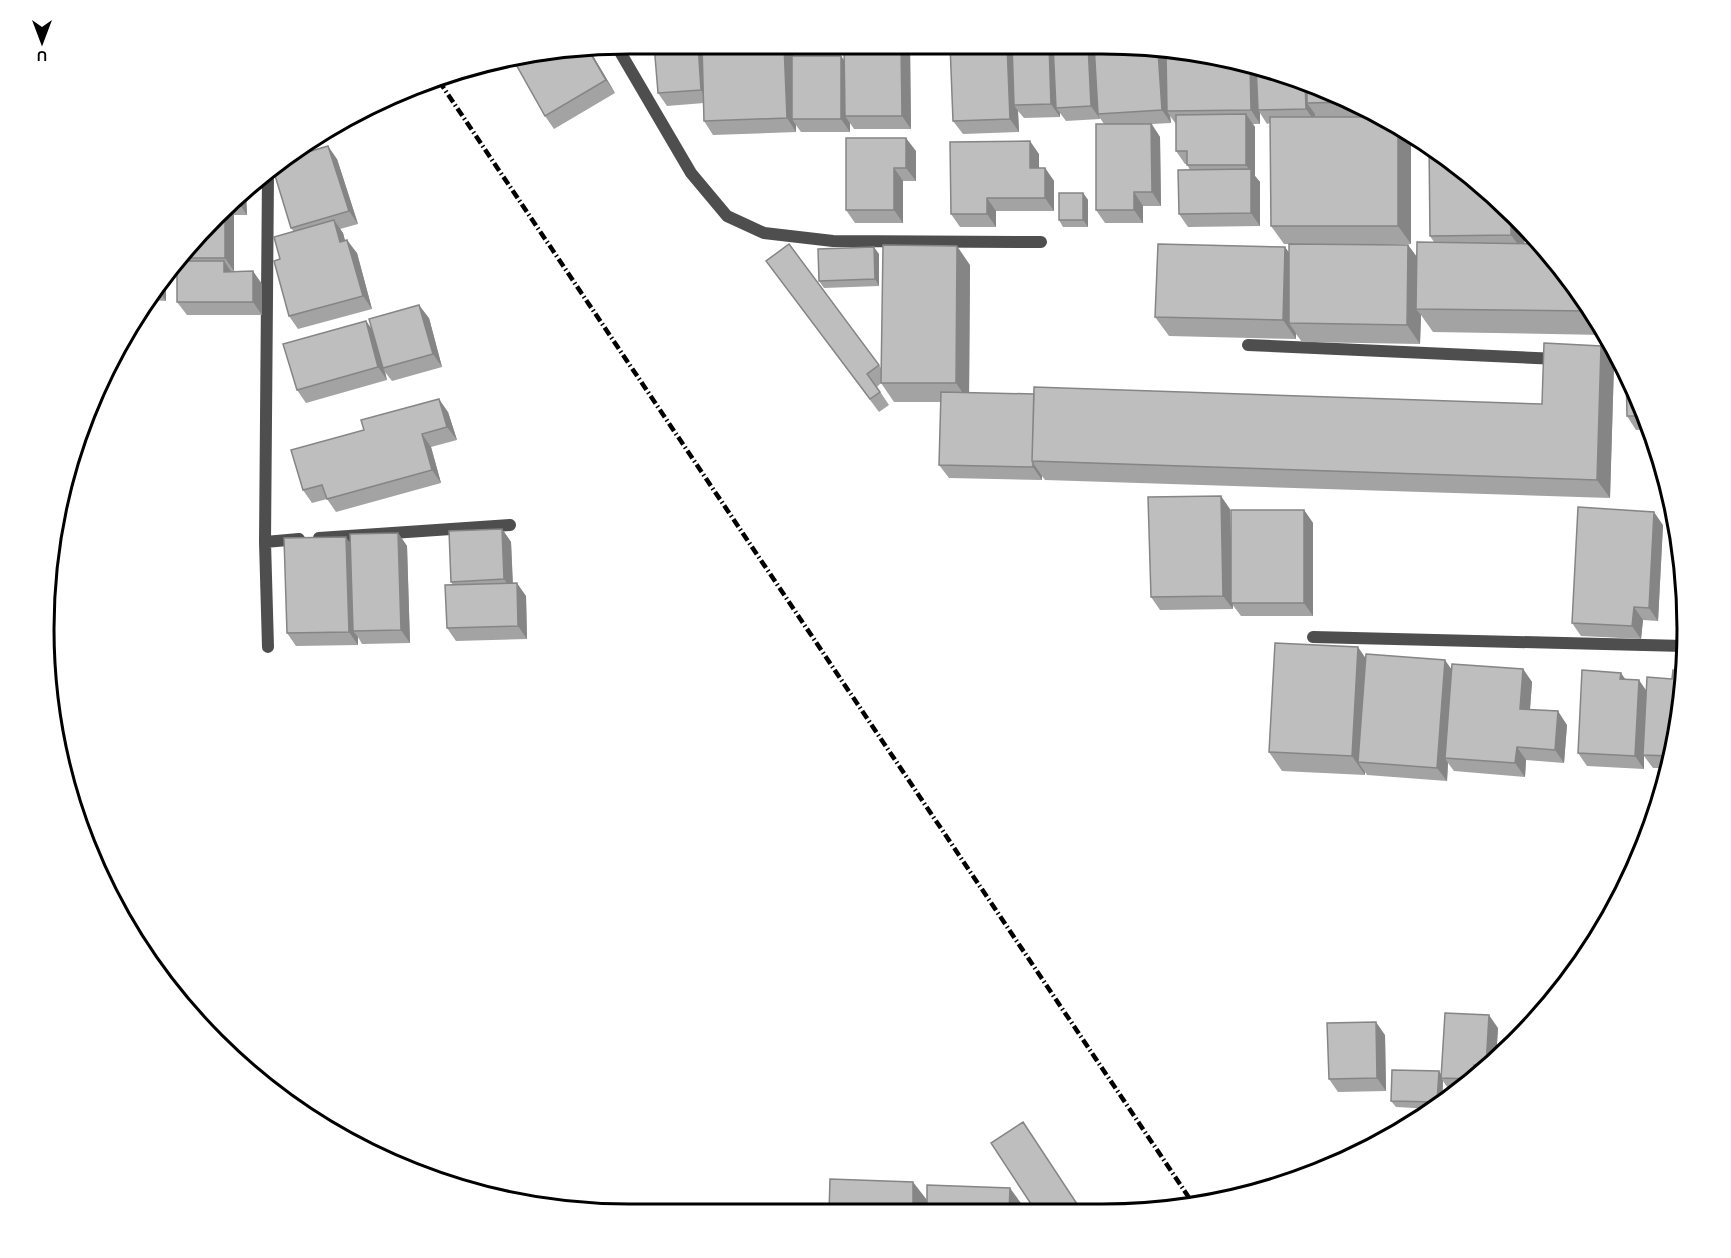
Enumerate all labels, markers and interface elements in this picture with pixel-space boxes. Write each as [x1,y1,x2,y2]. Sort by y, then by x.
north arrow [12,12,72,72]
text: U [36,47,48,66]

